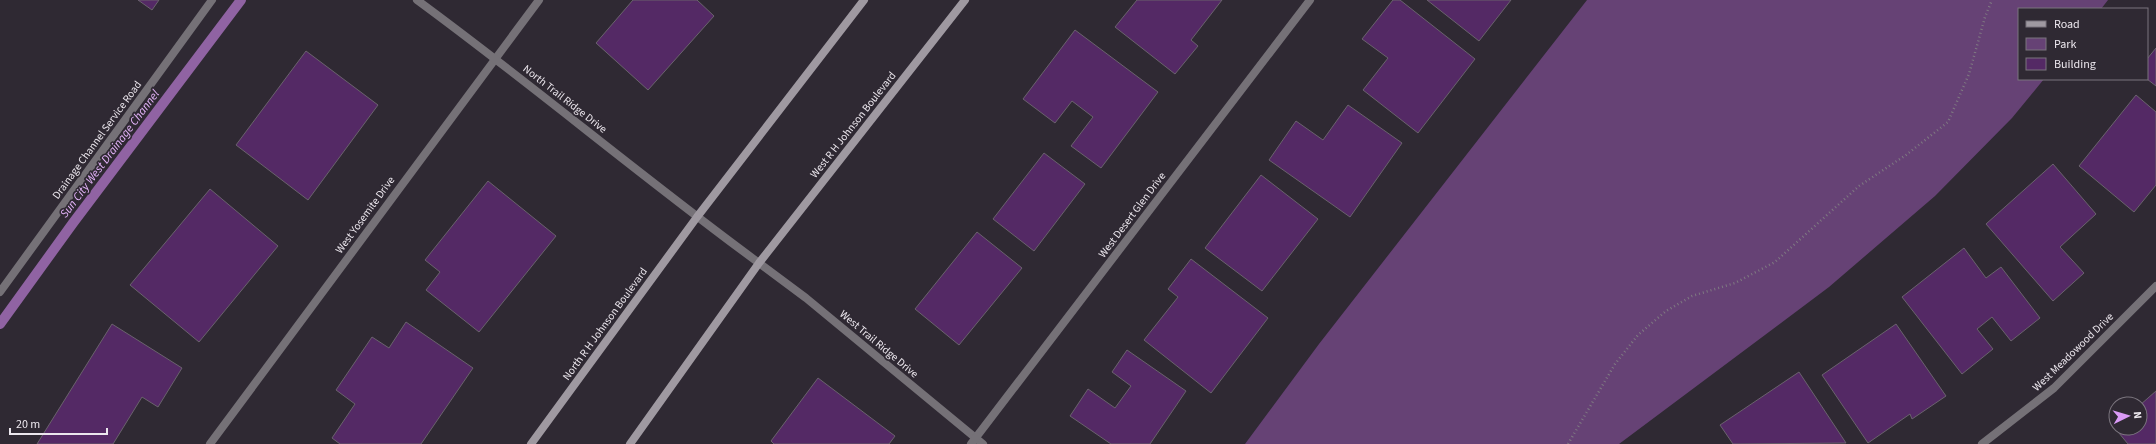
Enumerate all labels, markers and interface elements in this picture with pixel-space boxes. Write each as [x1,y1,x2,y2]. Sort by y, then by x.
legend [2018,8,2148,80]
text: Road [2054,16,2080,33]
text: Park [2054,36,2076,53]
text: Building [2054,56,2096,73]
street label: North Trail Ridge Drive [520,61,611,137]
street label: West R H Johnson Boulevard [807,69,899,181]
street label: Drainage Channel Service Road [49,78,145,202]
water label: Sun City West Drainage Channel [56,86,164,222]
street label: West Desert Glen Drive [1095,169,1169,261]
street label: West Yosemite Drive [332,173,398,257]
street label: North R H Johnson Boulevard [559,265,651,383]
street label: West Trail Ridge Drive [836,307,922,382]
street label: West Meadowood Drive [2029,309,2117,395]
north arrow [2108,396,2148,436]
scale bar [10,410,107,436]
text: N [2130,411,2145,419]
text: 20 m [16,416,40,433]

